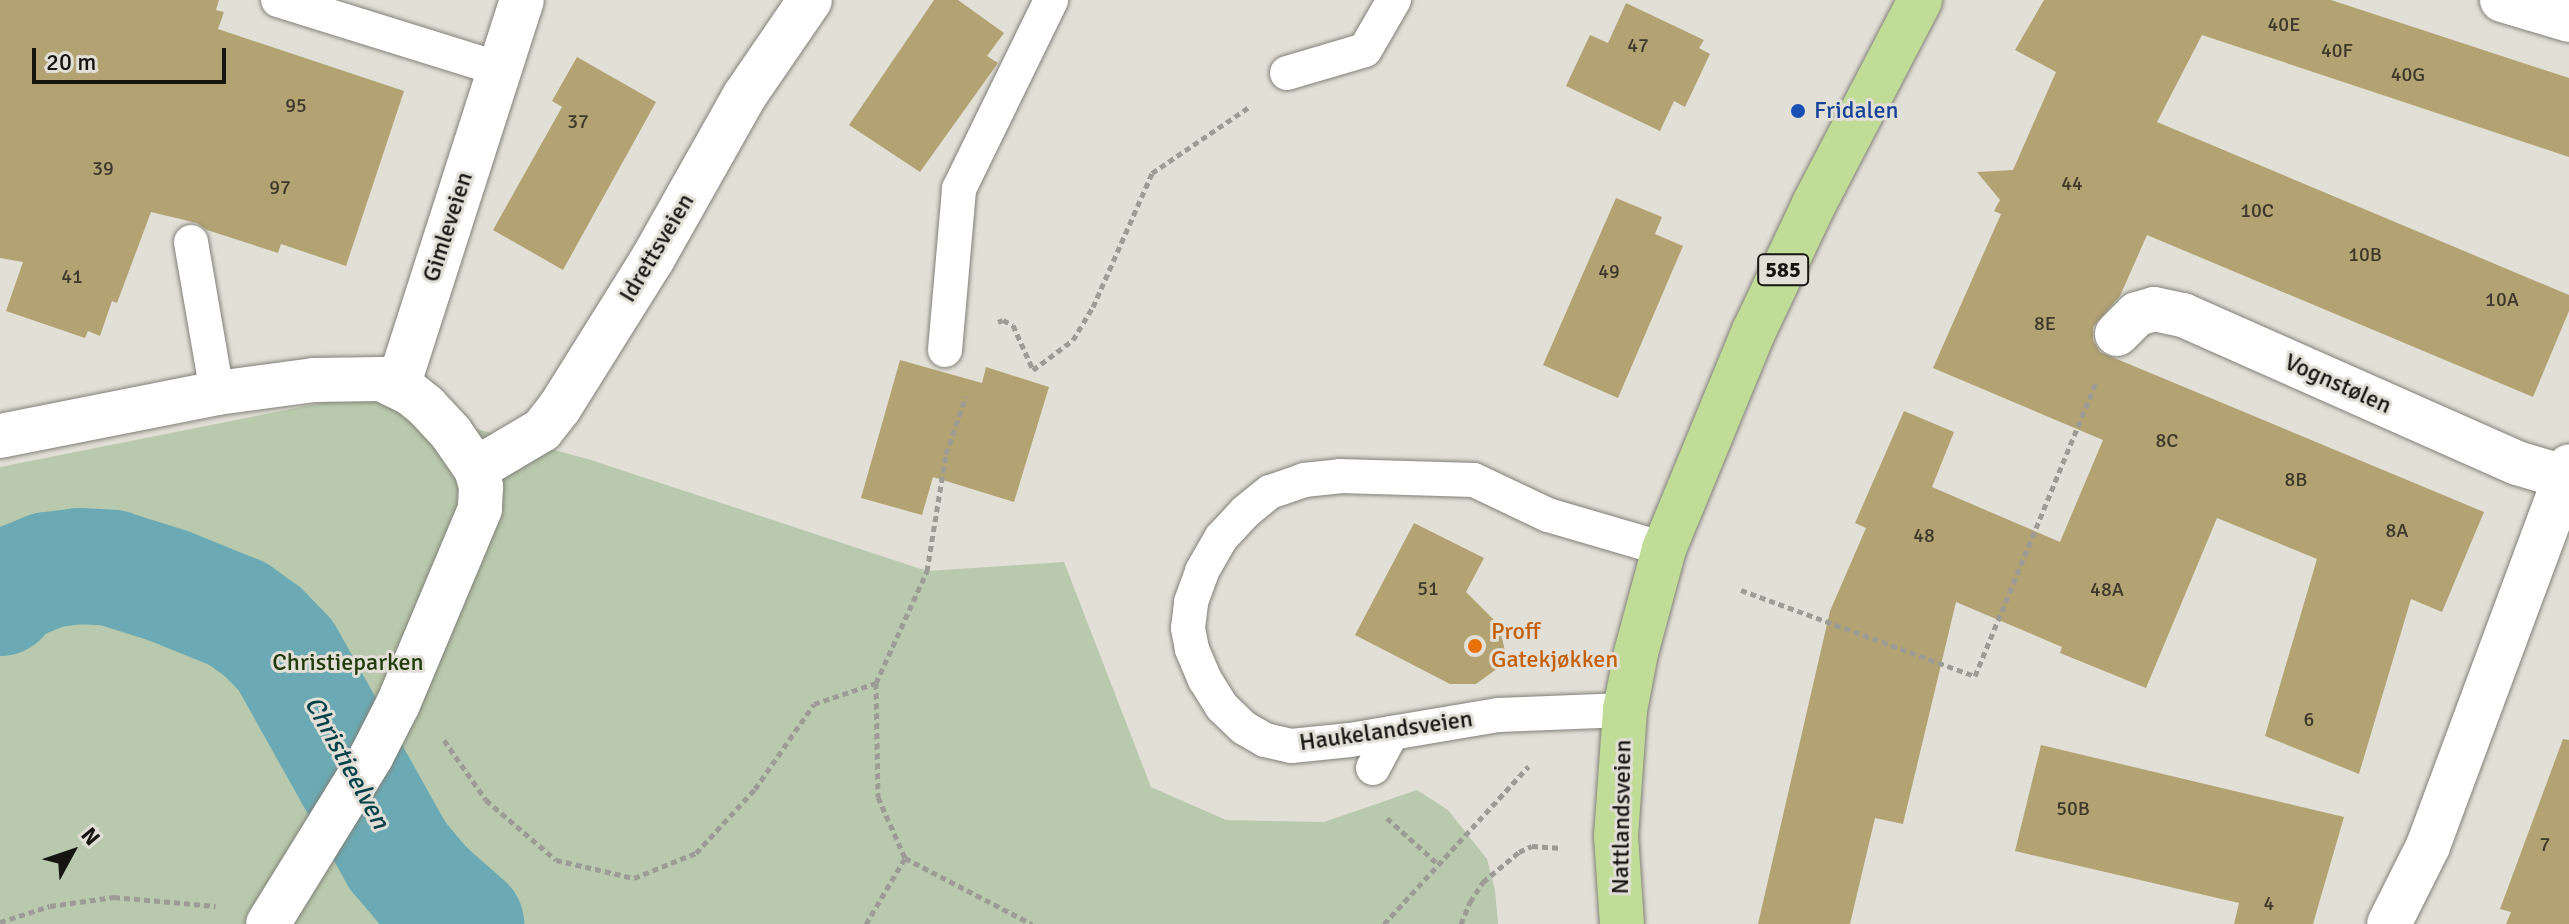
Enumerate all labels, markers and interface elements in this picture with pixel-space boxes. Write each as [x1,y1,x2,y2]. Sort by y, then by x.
house number: 40E [2268,12,2300,36]
scale bar [36,32,230,82]
house number: 47 [1627,33,1649,57]
house number: 40F [2321,38,2353,62]
text: 20 m [46,47,96,77]
house number: 40G [2391,62,2425,86]
house number: 95 [285,93,307,117]
place label: Fridalen [1814,97,1899,125]
marker: Fridalen [1789,102,1807,120]
house number: 37 [567,109,589,133]
house number: 39 [92,156,114,180]
street label: Gimleveien [417,168,479,286]
house number: 44 [2061,171,2083,195]
house number: 97 [269,175,291,199]
street label: Idrettsveien [613,188,701,308]
house number: 10C [2240,198,2274,222]
house number: 10B [2348,242,2382,266]
road number: 585 [1757,252,1809,288]
house number: 49 [1598,259,1620,283]
house number: 41 [61,264,83,288]
house number: 10A [2485,287,2519,311]
house number: 8E [2034,311,2056,335]
street label: Vognstølen [2280,348,2396,420]
house number: 8C [2156,428,2178,452]
house number: 8B [2285,467,2307,491]
house number: 8A [2385,518,2409,542]
house number: 48 [1913,523,1935,547]
house number: 51 [1417,576,1439,600]
house number: 48A [2090,577,2124,601]
place label: Proff Gatekjøkken [1491,618,1618,674]
marker: Proff Gatekjøkken [1466,637,1484,655]
park label: Christieparken [272,649,424,677]
water label: Christieelven [297,691,395,835]
street label: Haukelandsveien [1297,705,1475,757]
house number: 6 [2304,707,2314,731]
street label: Nattlandsveien [1606,739,1638,895]
house number: 50B [2056,796,2090,820]
north arrow [32,812,112,892]
text: N [76,822,106,851]
house number: 7 [2540,832,2550,856]
house number: 4 [2264,891,2274,915]

